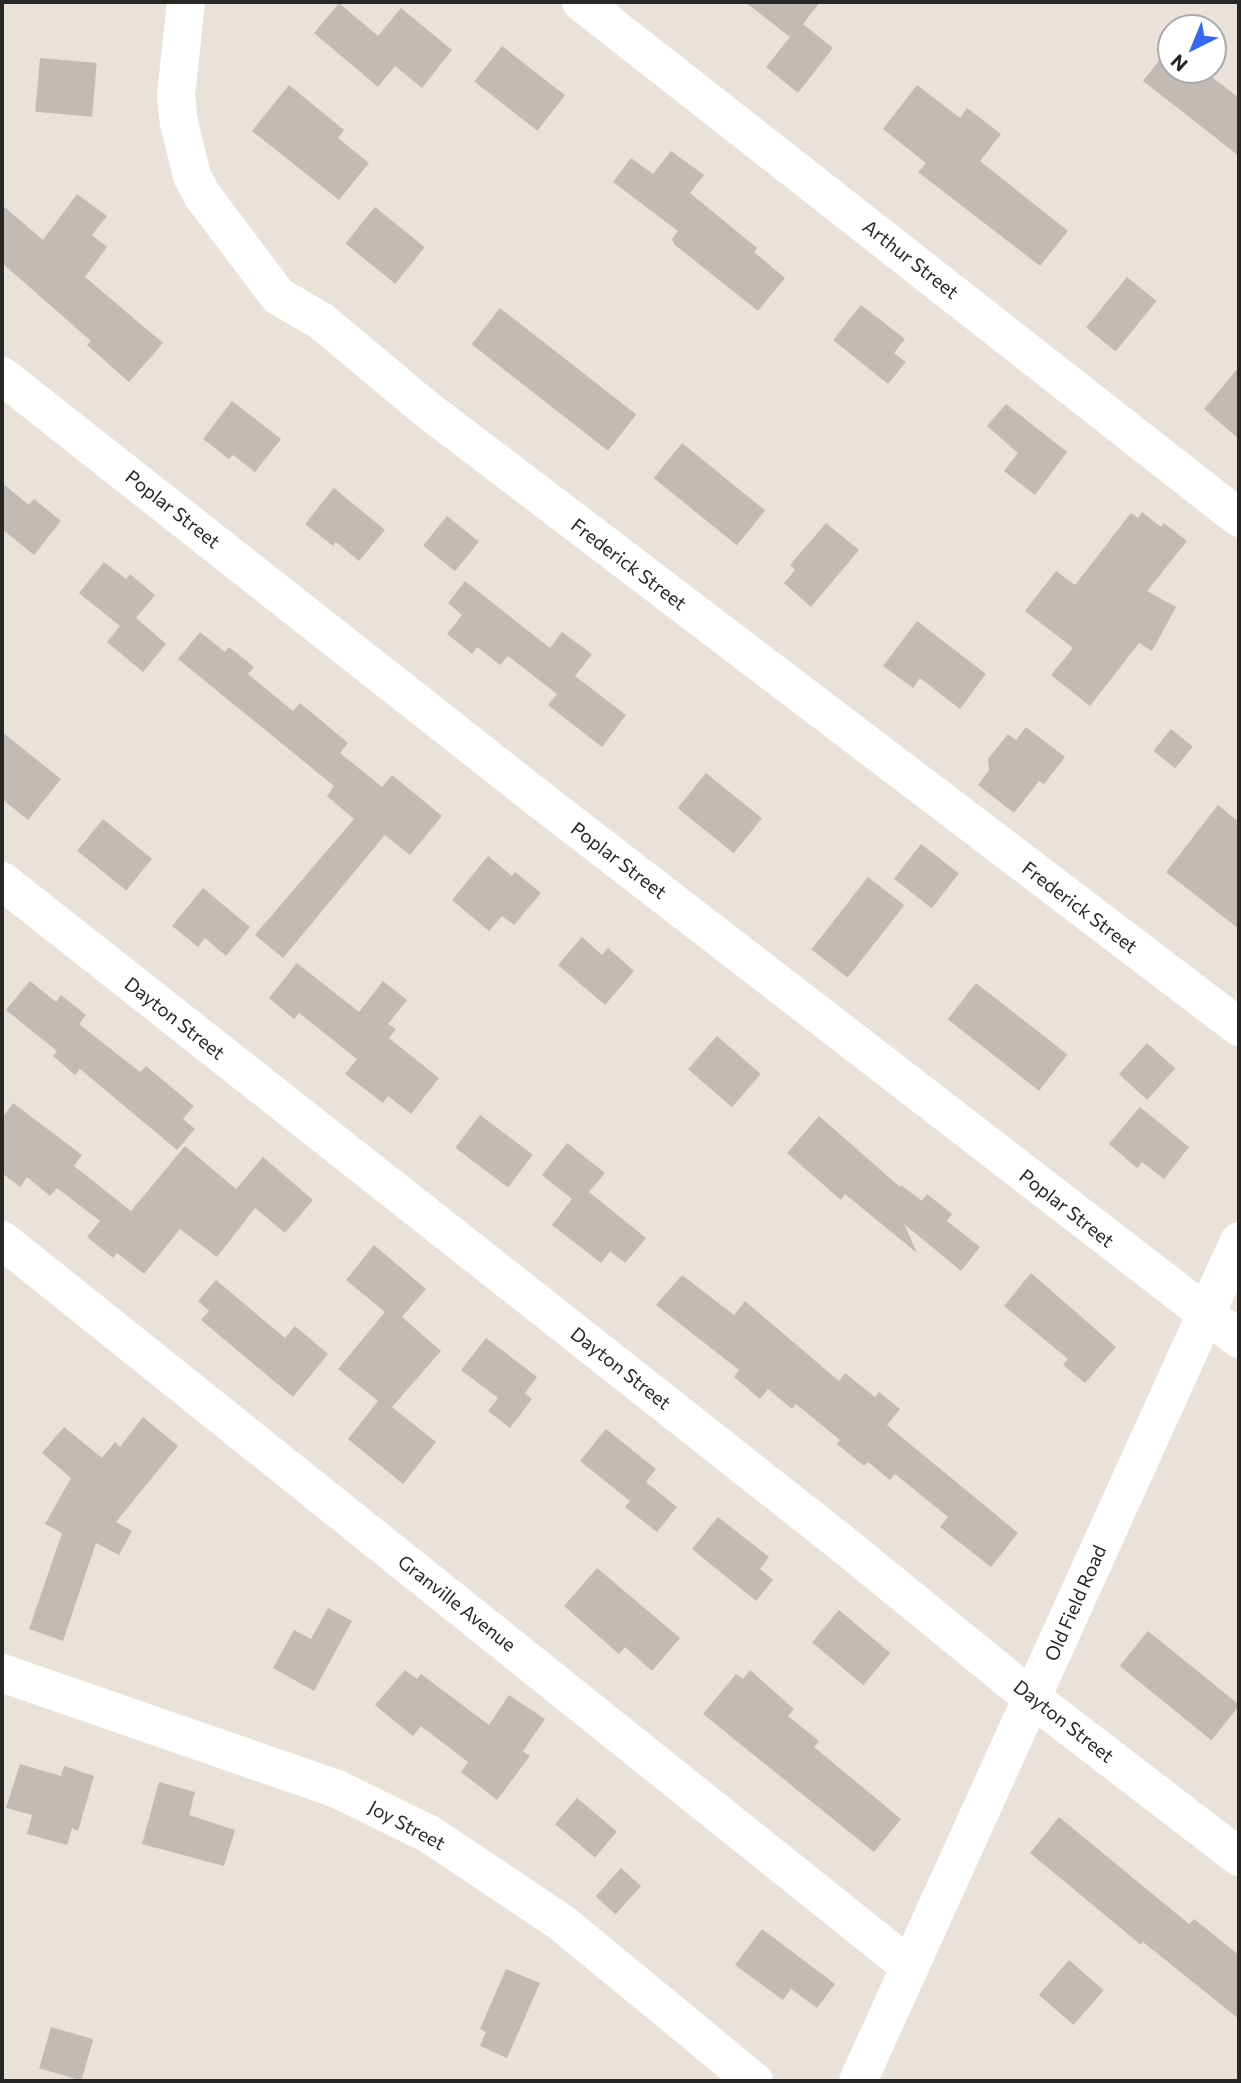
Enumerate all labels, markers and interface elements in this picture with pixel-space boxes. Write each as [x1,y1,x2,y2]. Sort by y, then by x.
north arrow [1157,14,1227,84]
text: N [1166,50,1192,77]
street label: Arthur Street [859,215,963,303]
street label: Poplar Street [121,465,225,553]
street label: Frederick Street [567,513,691,615]
street label: Poplar Street [567,817,671,903]
street label: Frederick Street [1018,856,1142,958]
street label: Dayton Street [120,972,230,1064]
street label: Poplar Street [1015,1164,1119,1252]
street label: Dayton Street [566,1322,676,1414]
street label: Old Field Road [1039,1541,1111,1665]
street label: Granville Avenue [394,1550,520,1656]
street label: Dayton Street [1009,1675,1119,1767]
street label: Joy Street [365,1795,449,1855]

